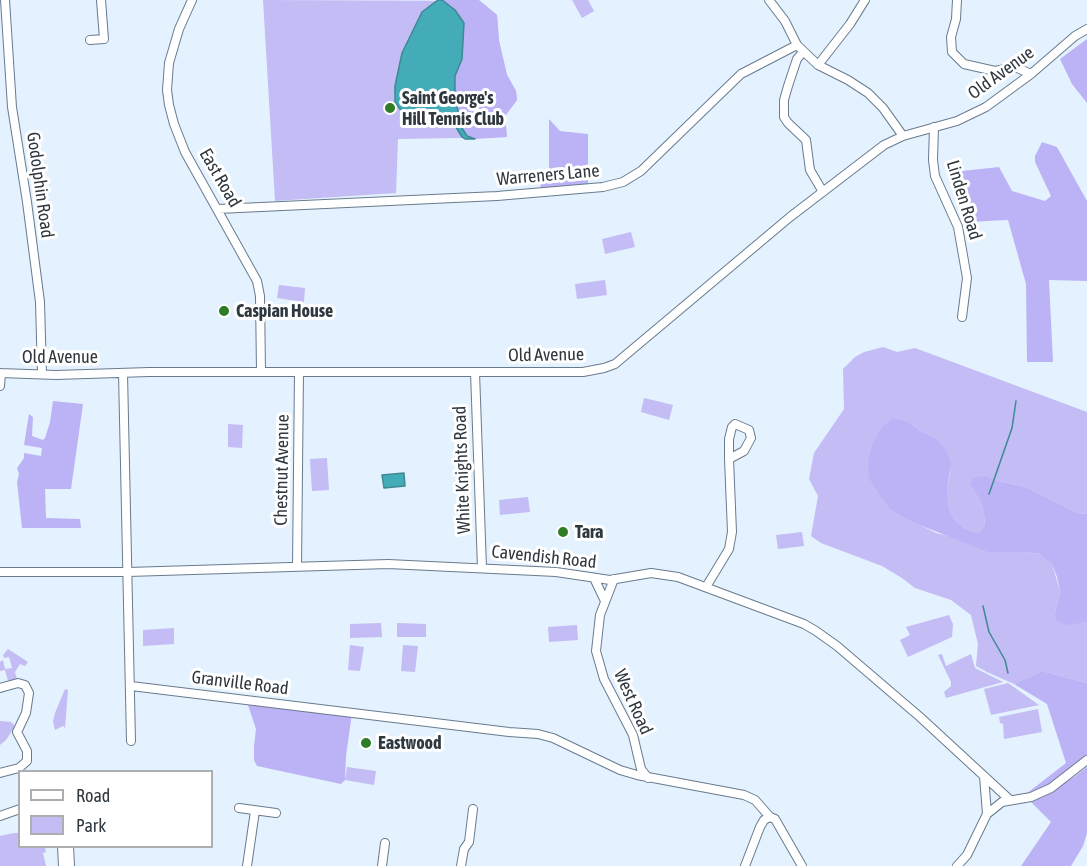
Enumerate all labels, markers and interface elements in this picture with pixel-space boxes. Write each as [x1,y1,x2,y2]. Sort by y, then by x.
street label: Old Avenue [964,42,1038,104]
place label: Saint George's Hill Tennis Club [402,87,504,130]
marker: Saint George's Hill Tennis Club [383,101,397,115]
street label: Godolphin Road [22,131,58,239]
street label: East Road [195,145,245,211]
street label: Linden Road [942,158,986,242]
street label: Warreners Lane [496,160,600,190]
place label: Caspian House [236,300,333,322]
marker: Caspian House [217,304,231,318]
street label: Old Avenue [508,344,584,366]
street label: Old Avenue [22,346,98,368]
street label: White Knights Road [449,406,475,534]
street label: Chestnut Avenue [270,414,294,526]
place label: Tara [575,521,603,543]
marker: Tara [556,525,570,539]
street label: Cavendish Road [491,541,597,573]
street label: Granville Road [190,666,290,700]
street label: West Road [609,666,657,738]
place label: Eastwood [378,732,442,754]
marker: Eastwood [359,736,373,750]
legend [18,770,213,848]
text: Road [76,785,110,806]
text: Park [76,815,106,836]

